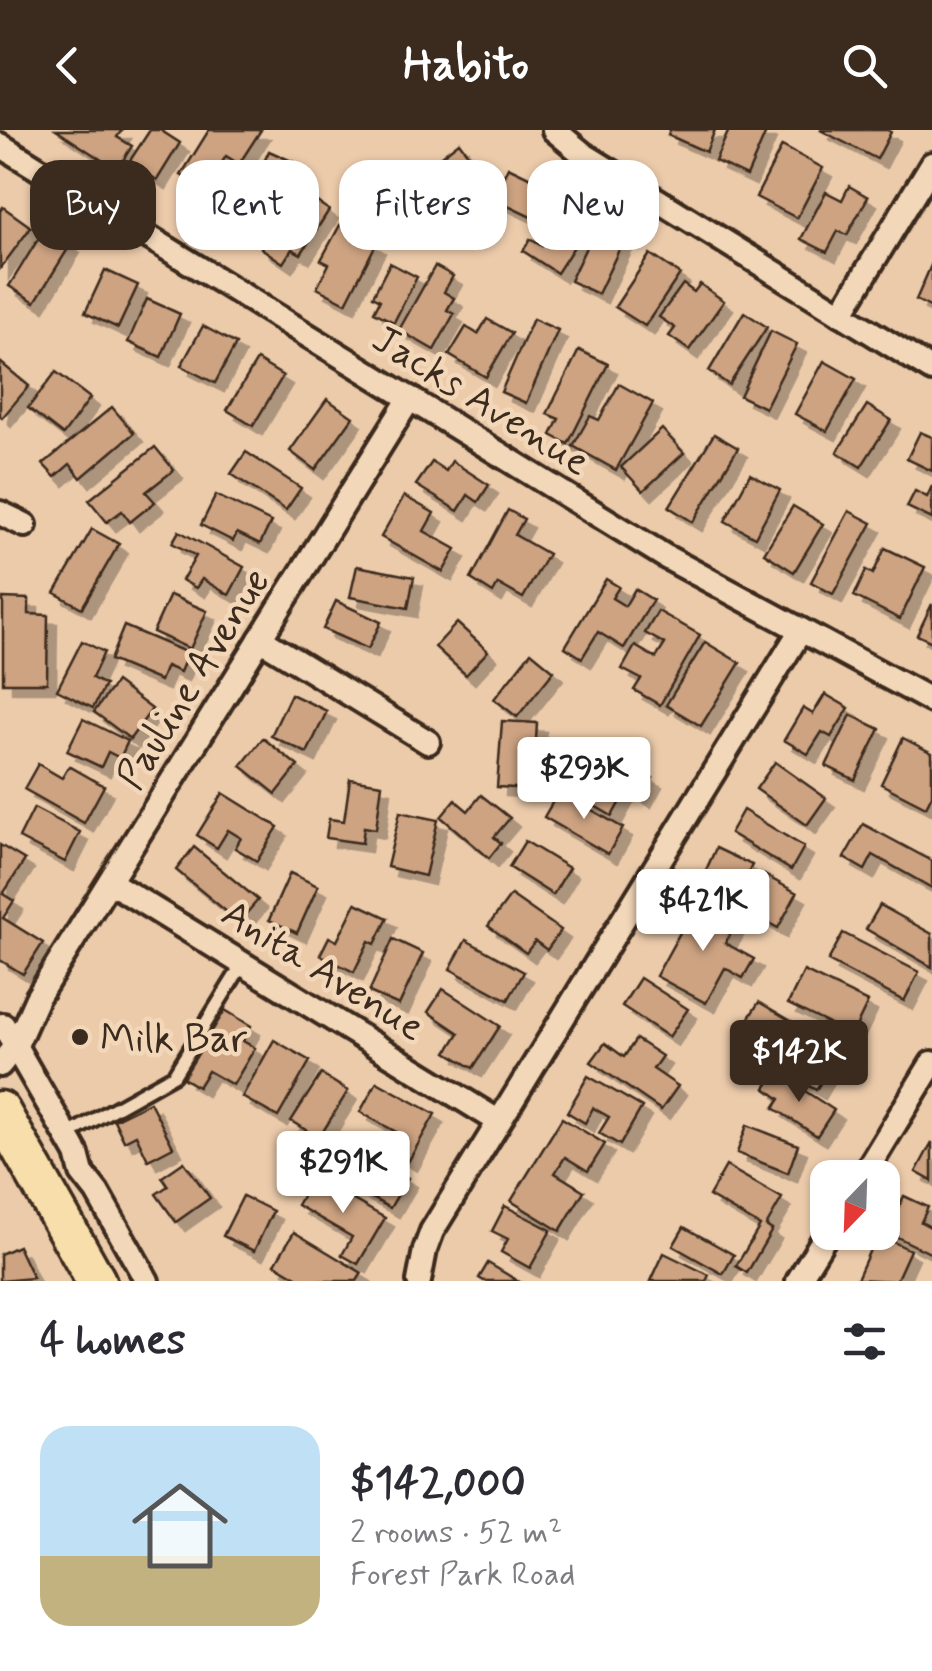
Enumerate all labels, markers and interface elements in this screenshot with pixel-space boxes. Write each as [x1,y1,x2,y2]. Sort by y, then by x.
text: Habito [403,36,529,95]
icon: back [40,38,95,93]
icon: search [837,38,892,93]
chip: Buy [30,160,156,250]
chip: Rent [176,160,319,250]
chip: Filters [339,160,507,250]
chip: New [527,160,659,250]
street label: Jacks Avenue [362,314,599,489]
street label: Pauline Avenue [106,559,283,800]
pin: $293K [514,737,654,822]
text: $293K [539,748,629,790]
pin: $421K [633,869,773,954]
text: $421K [658,880,748,922]
street label: Anita Avenue [211,889,434,1055]
place label: Milk Bar [100,1014,247,1066]
pin: $142K [729,1020,869,1105]
marker: Milk Bar [69,1026,91,1048]
text: $142K [752,1031,846,1073]
pin: $291K [273,1131,413,1216]
text: $291K [299,1142,387,1184]
north arrow [810,1160,900,1250]
map controls [810,1160,900,1250]
text: 4 homes [40,1314,186,1369]
icon: filters [837,1314,892,1369]
text: $142,000 [350,1457,526,1512]
icon: home [120,1466,240,1586]
text: 2 rooms · 52 m² [350,1512,562,1554]
text: Forest Park Road [350,1554,575,1596]

